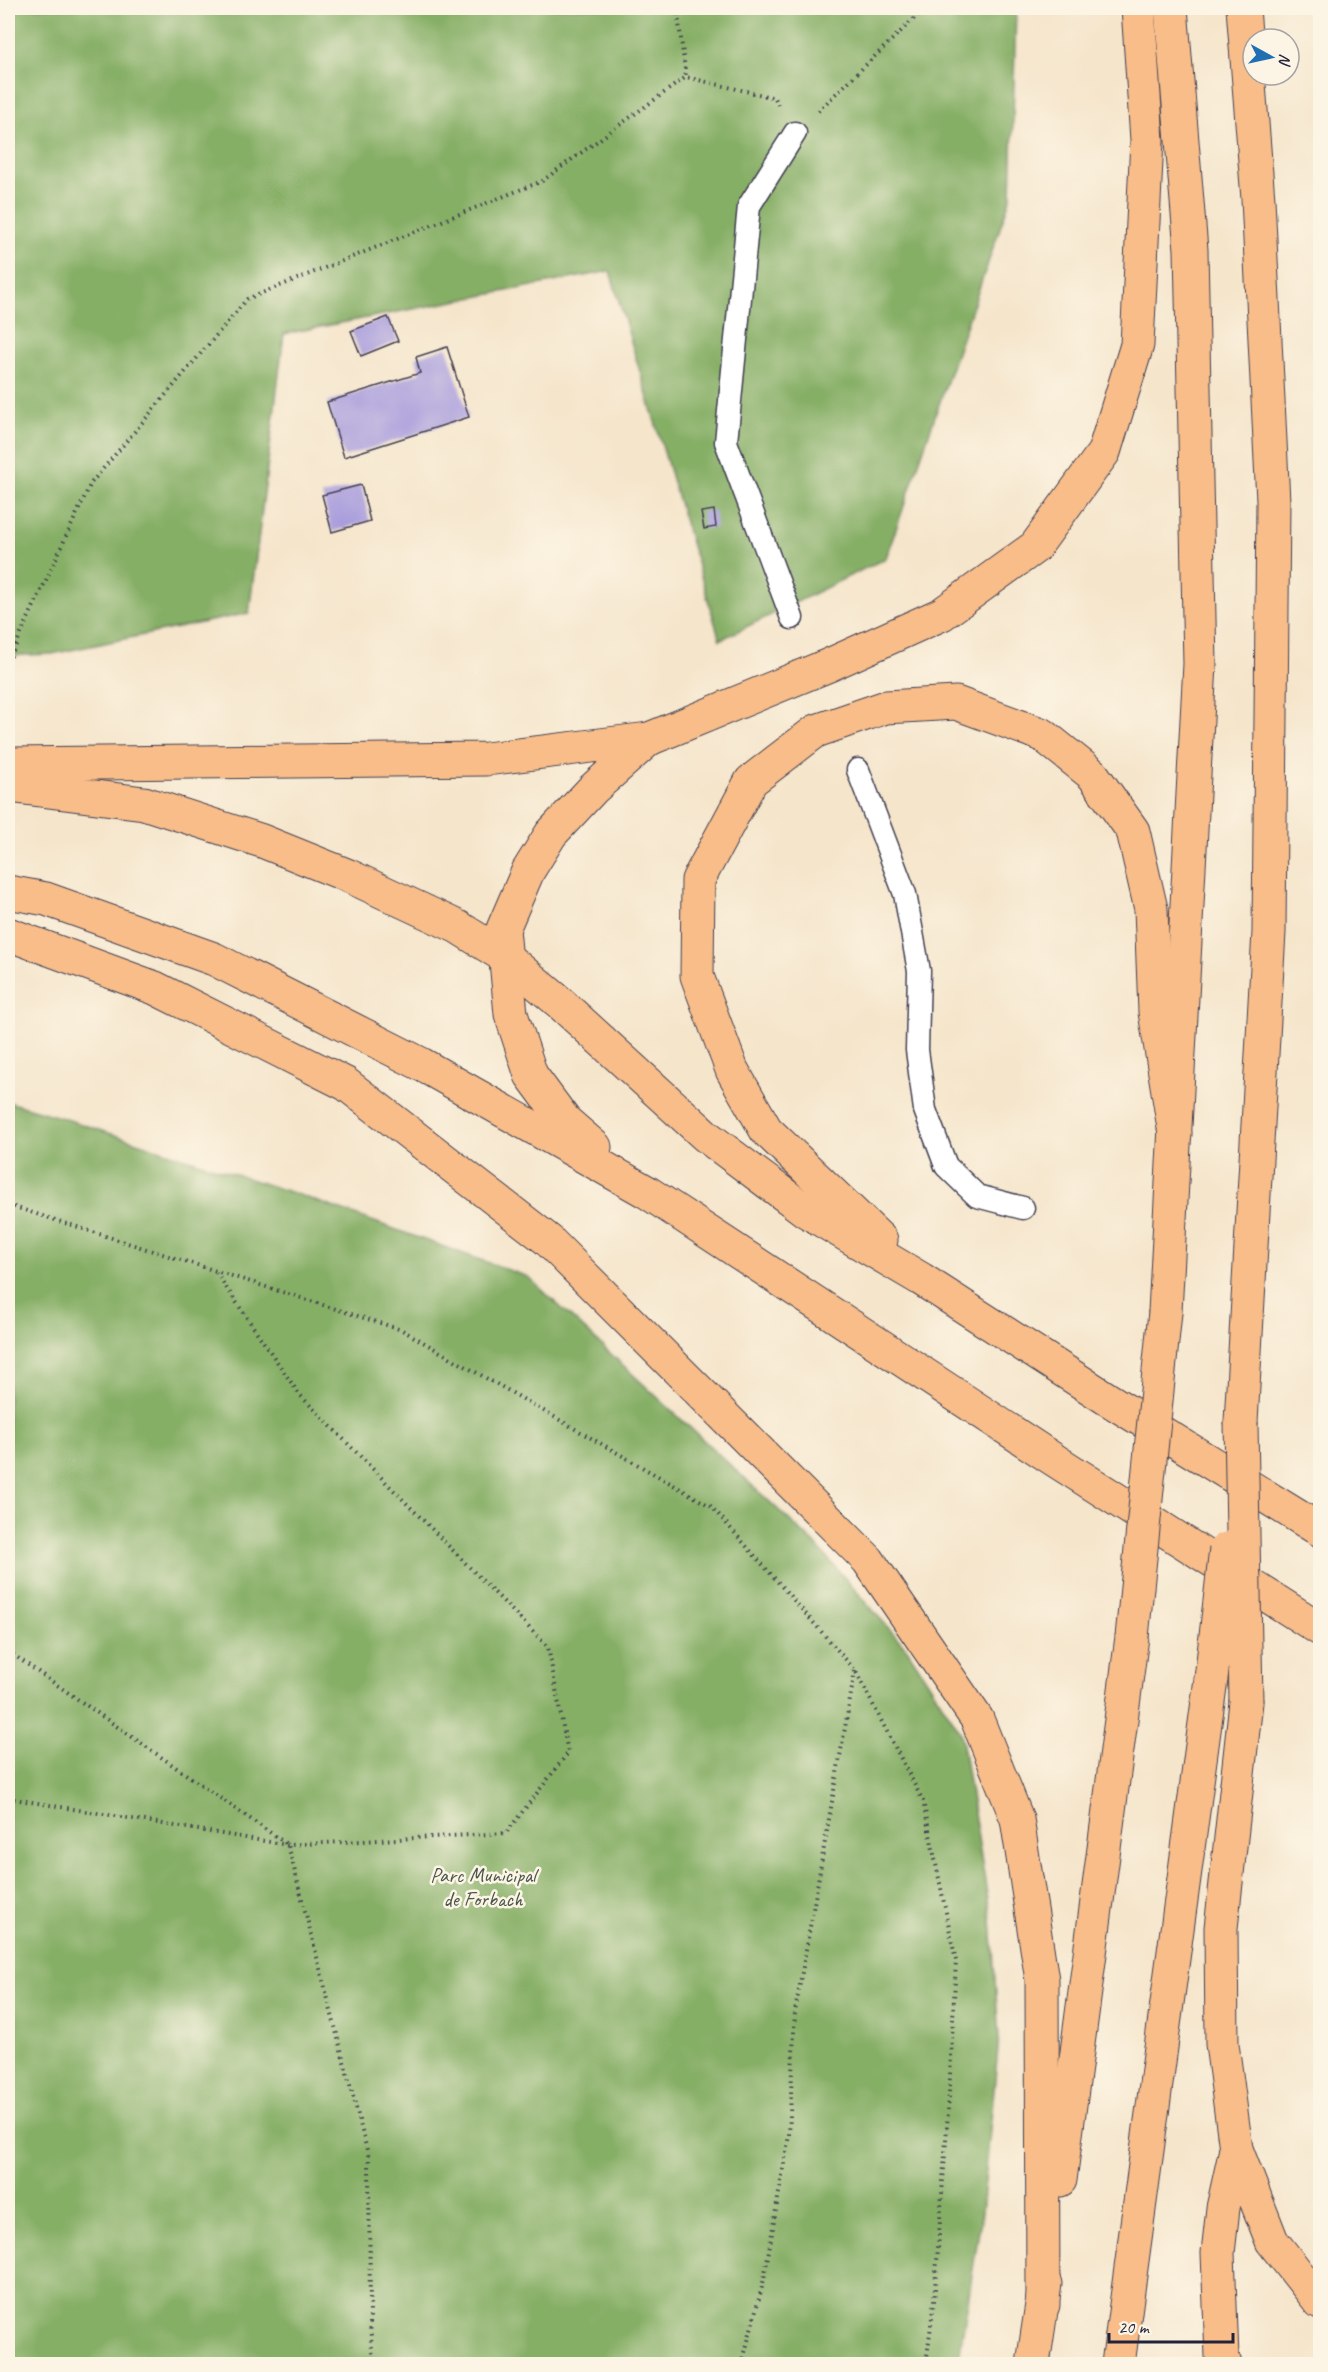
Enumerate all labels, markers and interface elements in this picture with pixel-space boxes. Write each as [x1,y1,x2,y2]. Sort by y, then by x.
north arrow [1241,27,1301,87]
text: N [1274,53,1295,68]
park label: Parc Municipal de Forbach [430,1862,539,1912]
scale bar [1109,2306,1234,2344]
text: 20 m [1118,2316,1151,2338]

